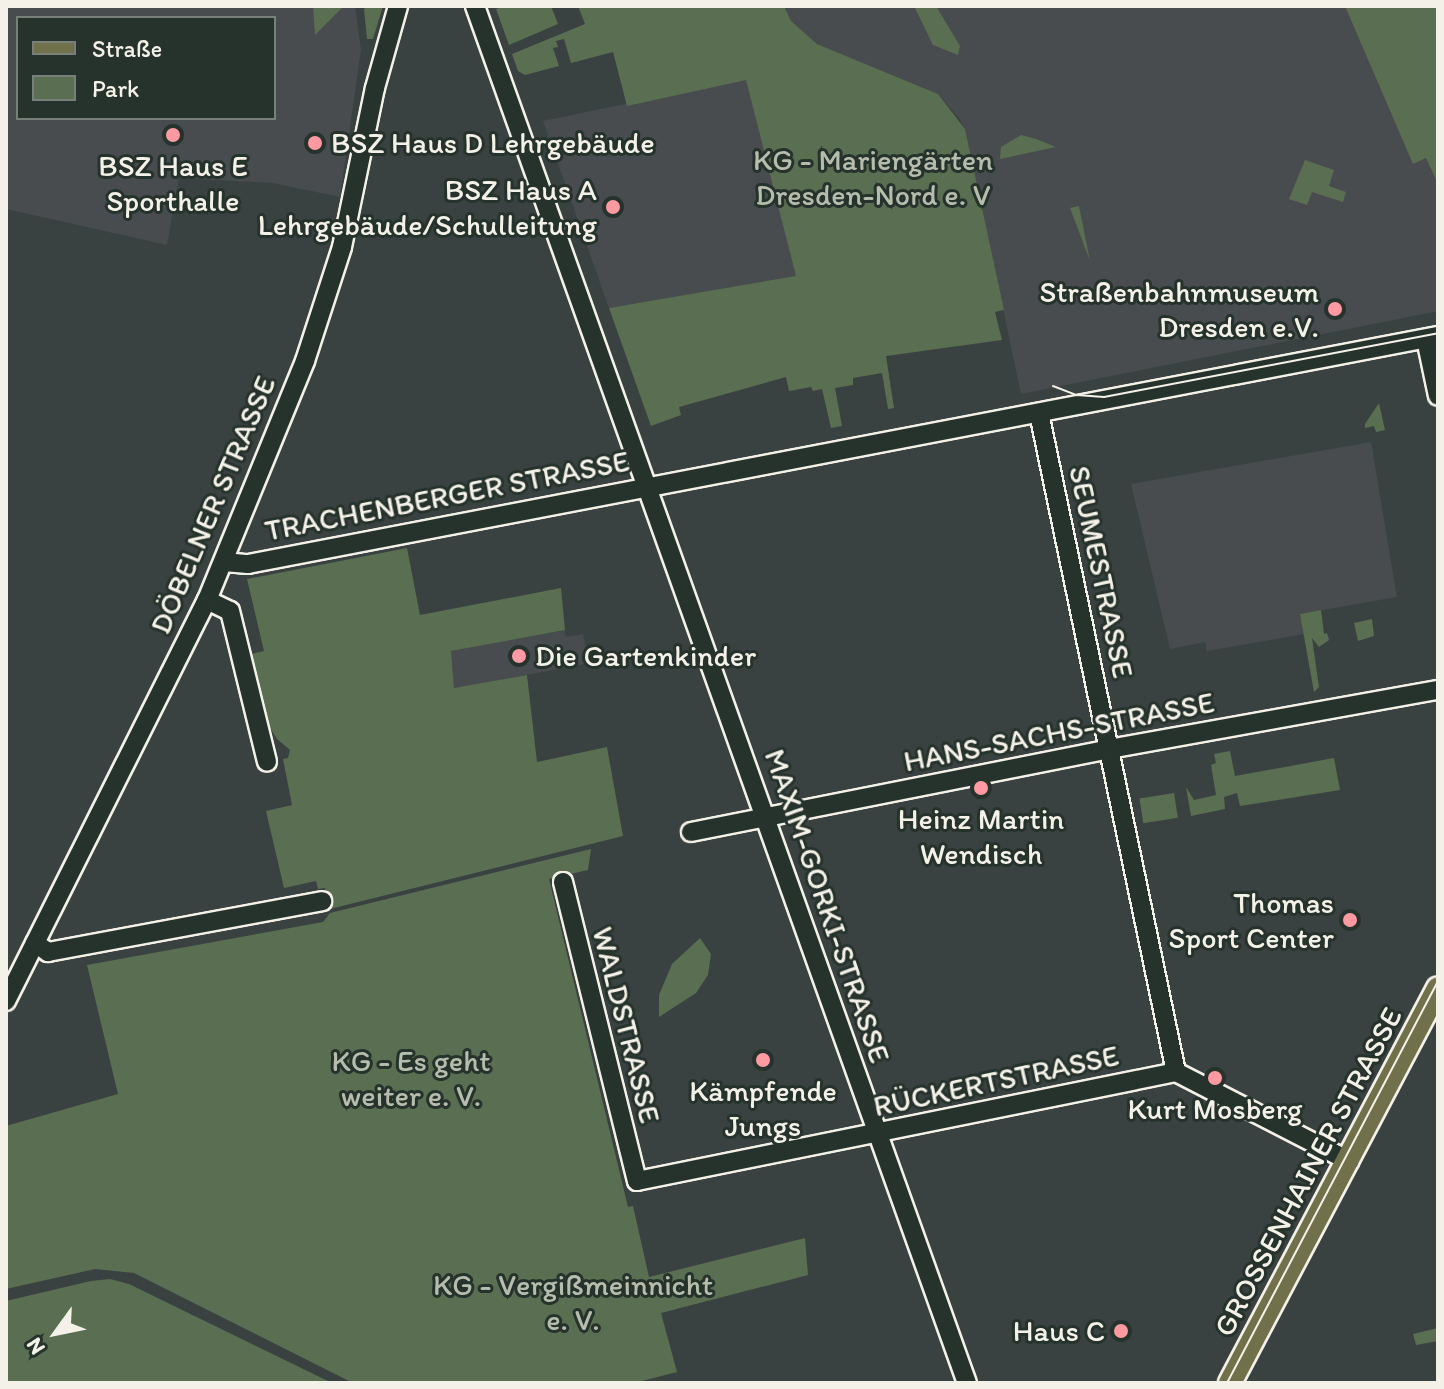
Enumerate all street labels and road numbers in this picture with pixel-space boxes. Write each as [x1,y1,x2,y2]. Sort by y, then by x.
street label: DÖBELNER STRASSE [142,371,284,639]
street label: TRACHENBERGER STRASSE [262,443,632,549]
street label: SEUMESTRASSE [1061,463,1141,681]
street label: HANS-SACHS-STRASSE [901,684,1217,780]
street label: MAXIM-GORKI-STRASSE [756,744,898,1068]
street label: WALDSTRASSE [584,923,668,1127]
street label: GROSSENHAINER STRASSE [1206,1001,1410,1343]
street label: RÜCKERTSTRASSE [870,1037,1122,1125]

